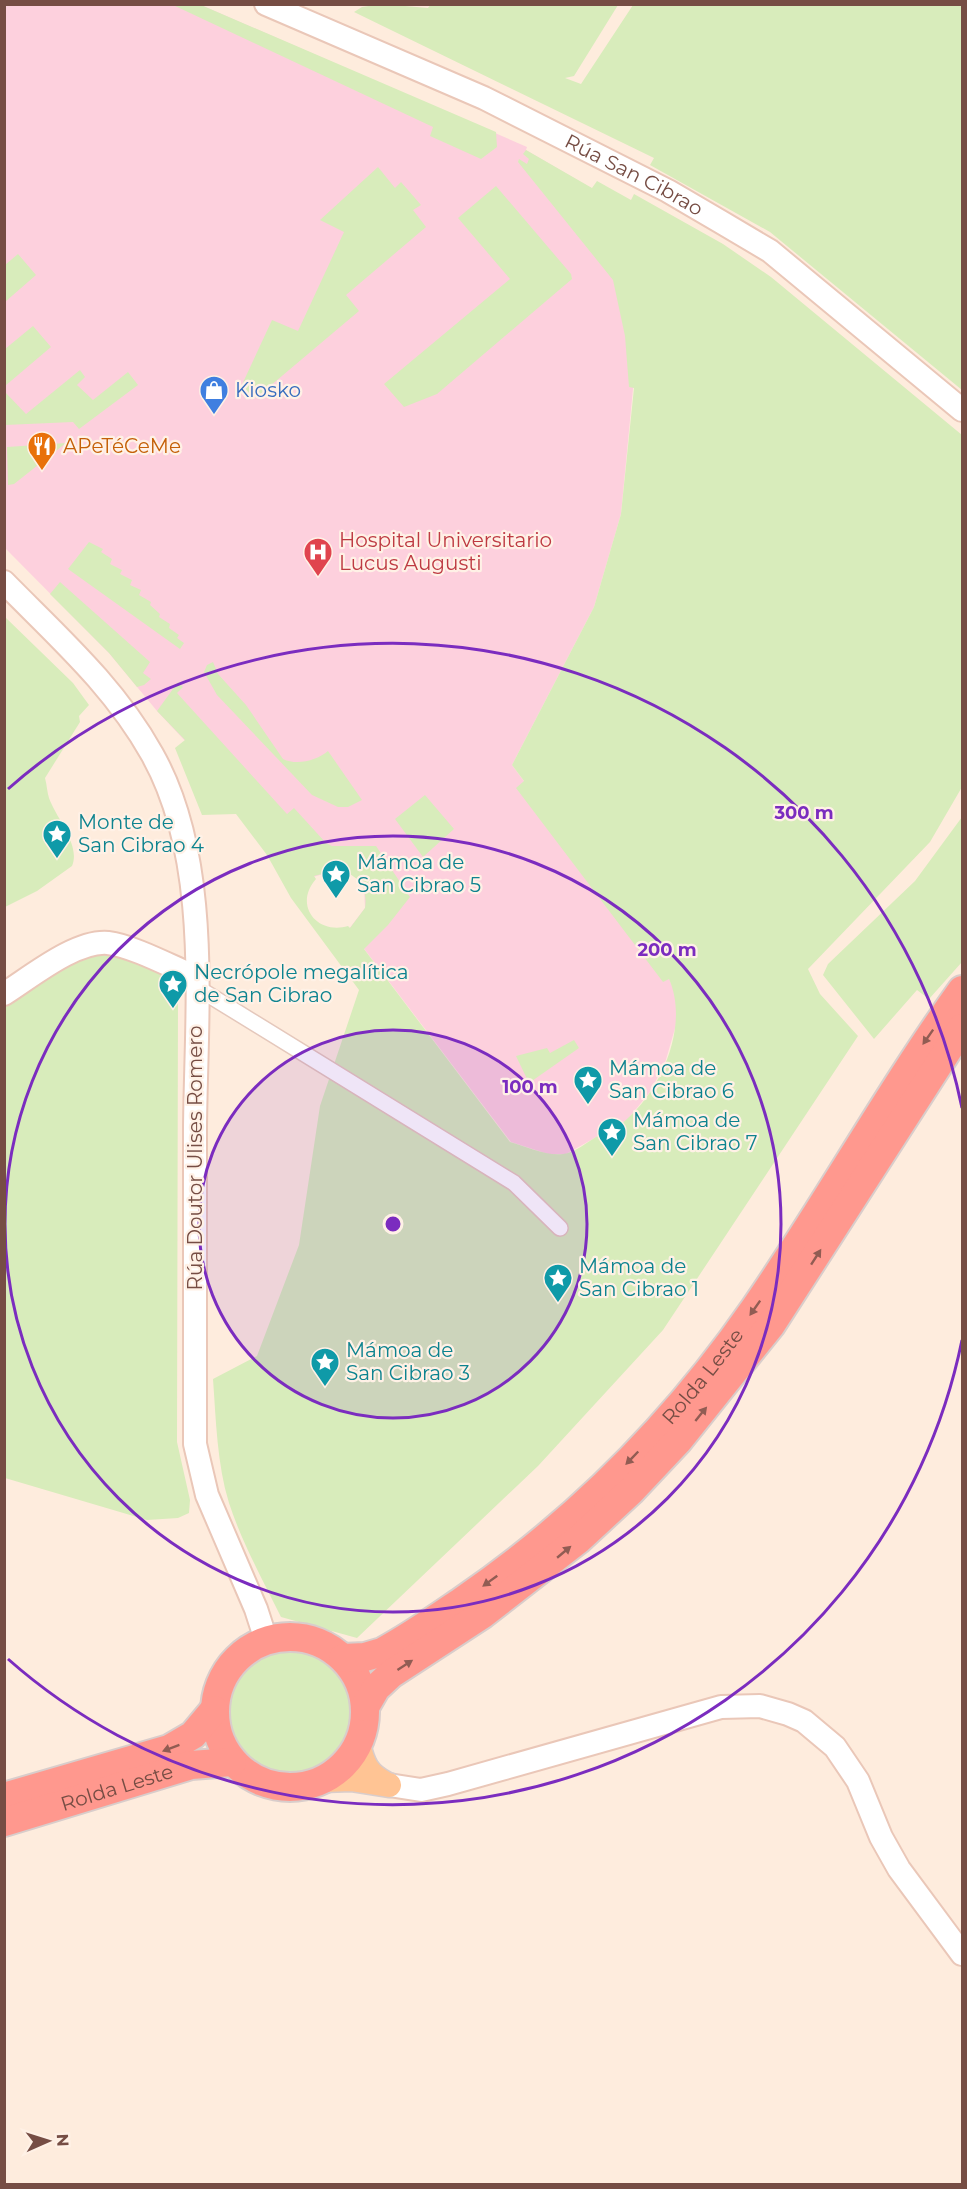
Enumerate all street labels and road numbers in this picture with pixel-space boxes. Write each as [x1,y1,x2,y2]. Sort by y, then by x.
street label: Rúa San Cibrao [561,129,707,221]
street label: Rúa Doutor Ulises Romero [183,1025,207,1291]
street label: Rolda Leste [657,1324,748,1429]
street label: Rolda Leste [58,1759,176,1816]

